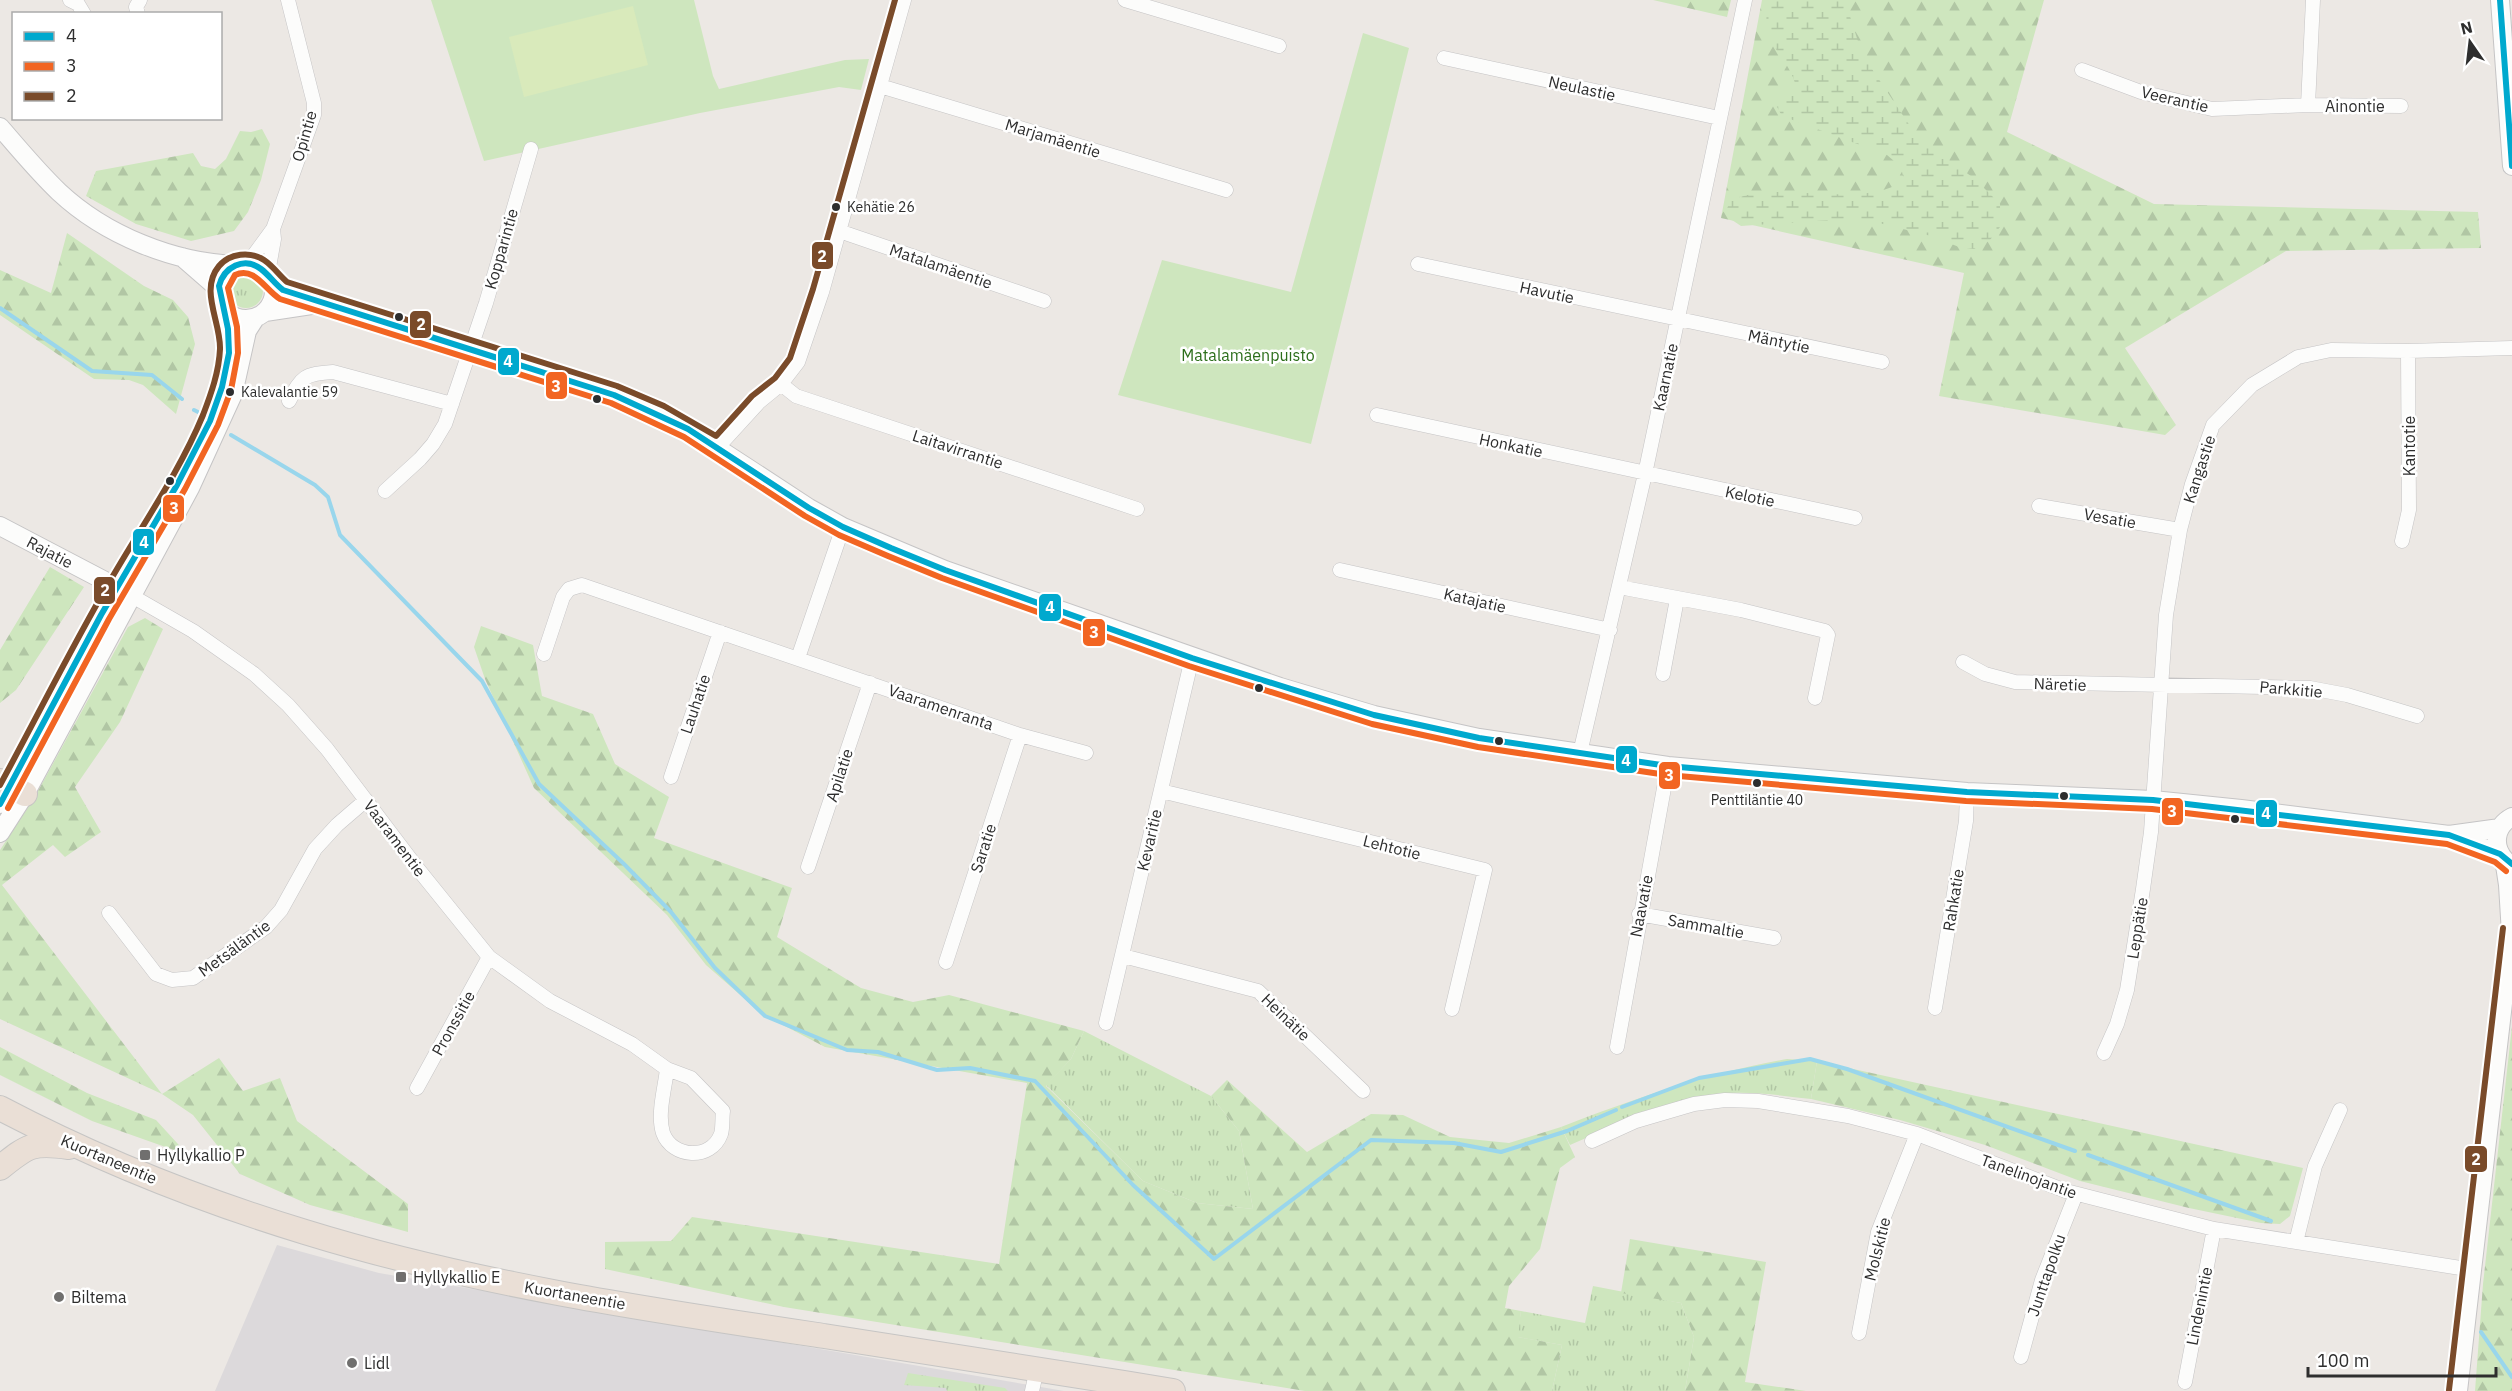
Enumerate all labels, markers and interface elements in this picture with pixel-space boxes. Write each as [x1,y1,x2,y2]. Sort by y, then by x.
legend [12,12,222,120]
north arrow [2440,12,2500,72]
text: N [2458,16,2474,39]
text: 4 [66,24,77,47]
text: 3 [66,54,77,77]
street label: Neulastie [1547,71,1618,105]
street label: Veerantie [2139,82,2211,117]
text: 2 [66,84,77,107]
street label: Ainontie [2325,96,2385,116]
street label: Opintie [287,108,321,164]
street label: Marjamäentie [1003,114,1103,162]
place label: Kehätie 26 [847,198,915,216]
marker: Kehätie 26 [830,201,842,213]
street label: Kopparintie [480,206,522,292]
street label: Matalamäentie [887,239,995,293]
line badge: 2 [811,241,834,270]
text: 2 [817,246,827,266]
street label: Havutie [1518,276,1576,308]
line badge: 2 [409,310,432,339]
unlabelled marker [393,311,405,323]
text: 2 [416,314,426,334]
street label: Mäntytie [1746,325,1812,357]
street label: Kaarnatie [1648,341,1682,413]
park label: Matalamäenpuisto [1181,345,1315,365]
line badge: 4 [497,347,520,376]
text: 4 [503,351,513,371]
line badge: 3 [545,371,568,400]
text: 3 [551,376,561,396]
place label: Kalevalantie 59 [241,383,338,401]
marker: Kalevalantie 59 [224,386,236,398]
unlabelled marker [591,393,603,405]
street label: Kantotie [2399,416,2419,476]
street label: Laitavirrantie [910,425,1006,473]
street label: Honkatie [1477,428,1545,462]
street label: Kangastie [2179,432,2219,506]
unlabelled marker [164,475,176,487]
street label: Kelotie [1723,481,1777,511]
line badge: 3 [162,494,185,523]
text: 3 [169,498,179,518]
street label: Vesatie [2082,504,2138,532]
line badge: 4 [132,528,155,556]
street label: Rajatie [23,532,77,573]
text: 4 [139,532,149,552]
line badge: 2 [93,576,116,605]
text: 2 [100,580,110,600]
street label: Katajatie [1442,583,1508,617]
line badge: 4 [1038,593,1062,622]
text: 4 [1045,597,1055,617]
line badge: 3 [1082,618,1106,647]
text: 3 [1089,622,1099,642]
street label: Lauhatie [676,671,715,736]
street label: Näretie [2033,673,2087,695]
street label: Parkkitie [2259,676,2324,702]
street label: Vaaramenranta [886,680,997,735]
unlabelled marker [1253,682,1265,694]
unlabelled marker [1493,735,1505,747]
line badge: 4 [1615,745,1638,774]
street label: Apilatie [821,746,857,804]
text: 4 [1621,750,1631,770]
line badge: 3 [1658,761,1681,790]
text: 3 [1664,765,1674,785]
marker: Penttiläntie 40 [1751,777,1763,789]
unlabelled marker [2058,790,2070,802]
place label: Penttiläntie 40 [1711,791,1803,809]
street label: Vaaramentie [360,796,430,881]
line badge: 3 [2161,797,2184,826]
line badge: 4 [2255,799,2278,828]
text: 3 [2167,801,2177,821]
text: 4 [2261,803,2271,823]
street label: Kevaritie [1132,807,1166,873]
unlabelled marker [2229,813,2241,825]
street label: Saratie [966,821,1000,875]
street label: Lehtotie [1361,830,1423,864]
street label: Rahkatie [1938,867,1968,933]
street label: Naavatie [1625,873,1657,939]
street label: Leppätie [2122,896,2152,960]
street label: Sammaltie [1666,909,1746,943]
street label: Metsäläntie [194,915,274,981]
street label: Pronssitie [427,987,479,1059]
street label: Heinätie [1257,989,1315,1045]
street label: Kuortaneentie [58,1130,160,1188]
place label: Hyllykallio P [157,1145,245,1165]
line badge: 2 [2464,1145,2488,1173]
marker: Hyllykallio P [138,1148,152,1162]
street label: Tanelinojantie [1978,1149,2080,1203]
text: 2 [2471,1149,2481,1169]
street label: Molskitie [1859,1215,1895,1283]
street label: Junttapolku [2023,1231,2069,1319]
street label: Lindenintie [2182,1265,2216,1347]
place label: Hyllykallio E [413,1267,500,1287]
marker: Hyllykallio E [394,1270,408,1284]
street label: Kuortaneentie [523,1276,627,1314]
place label: Biltema [71,1287,127,1307]
marker: Biltema [52,1290,66,1304]
scale bar [2308,1340,2496,1378]
text: 100 m [2317,1349,2369,1372]
place label: Lidl [364,1353,390,1373]
marker: Lidl [345,1356,359,1370]

